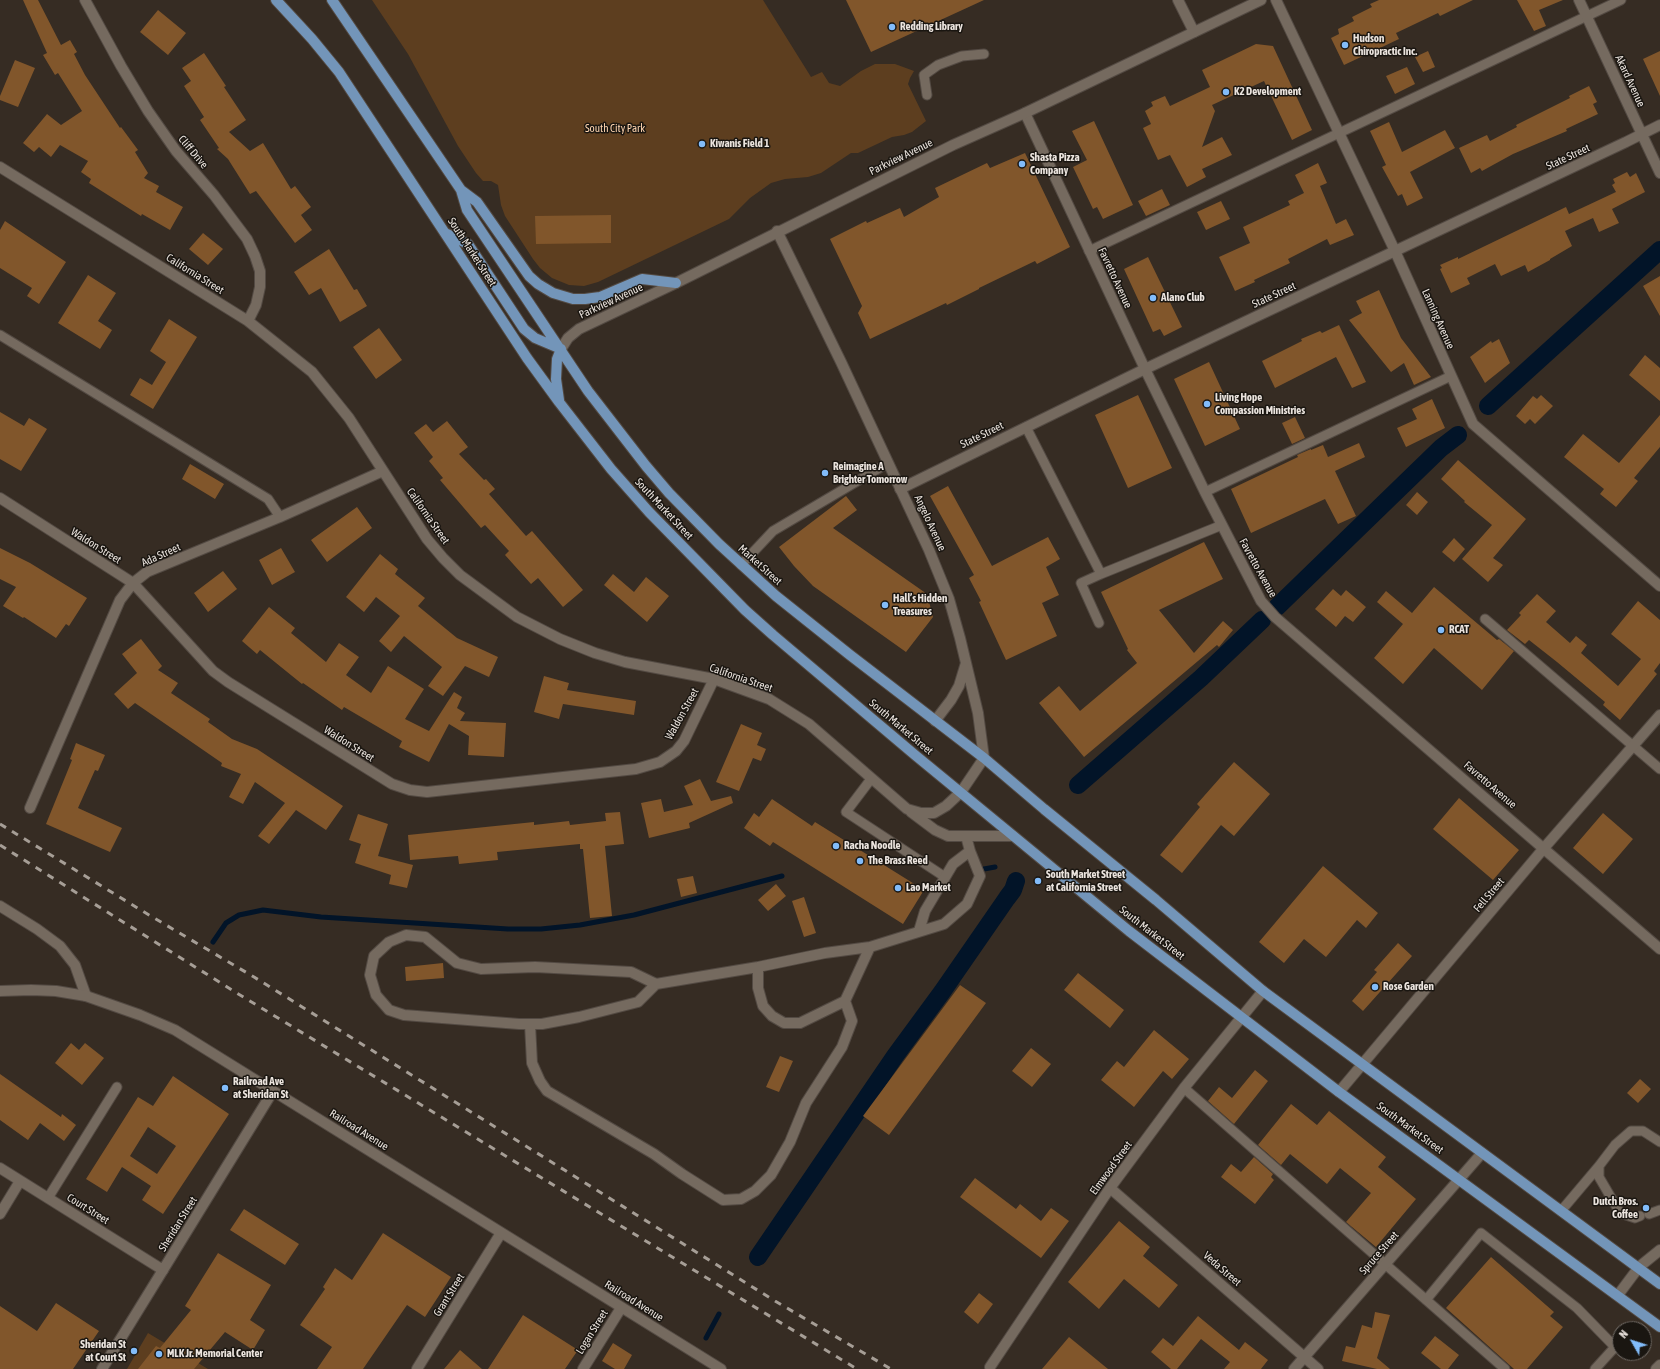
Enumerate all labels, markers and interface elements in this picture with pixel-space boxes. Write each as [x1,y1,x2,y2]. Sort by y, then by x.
place label: Redding Library [900,20,963,34]
marker: Redding Library [887,22,897,32]
place label: Hudson Chiropractic Inc. [1353,32,1417,58]
marker: Hudson Chiropractic Inc. [1340,40,1350,50]
street label: Akard Avenue [1612,53,1648,109]
place label: K2 Development [1234,85,1301,99]
marker: K2 Development [1221,87,1231,97]
park label: South City Park [585,122,645,136]
street label: Cliff Drive [175,133,211,171]
street label: Parkview Avenue [867,136,935,178]
place label: Kiwanis Field 1 [710,137,769,151]
marker: Kiwanis Field 1 [697,139,707,149]
street label: State Street [1544,141,1592,173]
place label: Shasta Pizza Company [1030,151,1080,177]
marker: Shasta Pizza Company [1017,159,1027,169]
street label: South Market Street [445,215,499,289]
street label: Favretto Avenue [1095,246,1135,310]
street label: California Street [164,251,226,297]
street label: State Street [1250,279,1298,311]
street label: Parkview Avenue [577,280,645,322]
street label: Lanning Avenue [1419,287,1457,351]
place label: Alano Club [1161,291,1205,305]
marker: Alano Club [1148,293,1158,303]
place label: Living Hope Compassion Ministries [1215,391,1305,417]
marker: Living Hope Compassion Ministries [1202,399,1212,409]
street label: State Street [958,419,1006,451]
place label: Reimagine A Brighter Tomorrow [833,460,907,486]
marker: Reimagine A Brighter Tomorrow [820,468,830,478]
street label: South Market Street [632,476,696,542]
street label: California Street [404,485,452,547]
street label: Angelo Avenue [911,493,949,553]
street label: Waldon Street [68,525,124,567]
street label: Favretto Avenue [1236,536,1280,600]
street label: Ada Street [139,541,183,569]
street label: Market Street [735,542,785,588]
place label: Hall’s Hidden Treasures [893,592,947,618]
marker: Hall’s Hidden Treasures [880,600,890,610]
place label: RCAT [1449,623,1469,637]
marker: RCAT [1436,625,1446,635]
street label: California Street [708,661,774,695]
street label: Waldon Street [662,686,702,742]
street label: South Market Street [866,696,936,758]
street label: Waldon Street [321,723,377,765]
street label: Favretto Avenue [1461,759,1519,811]
place label: Racha Noodle [844,839,900,853]
marker: Racha Noodle [831,841,841,851]
place label: The Brass Reed [868,854,928,868]
marker: The Brass Reed [855,856,865,866]
place label: South Market Street at California Street [1046,868,1125,894]
street label: Fell Street [1471,875,1507,915]
marker: South Market Street at California Street [1033,876,1043,886]
place label: Lao Market [906,881,951,895]
marker: Lao Market [893,883,903,893]
street label: South Market Street [1117,903,1187,963]
place label: Rose Garden [1383,980,1434,994]
marker: Rose Garden [1370,982,1380,992]
place label: Railroad Ave at Sheridan St [233,1075,288,1101]
marker: Railroad Ave at Sheridan St [220,1083,230,1093]
street label: South Market Street [1374,1099,1446,1157]
street label: Railroad Avenue [327,1107,391,1153]
street label: Elmwood Street [1087,1139,1135,1197]
street label: Court Street [64,1191,112,1227]
street label: Sheridan Street [156,1194,200,1254]
place label: Dutch Bros. Coffee [1593,1195,1638,1221]
marker: Dutch Bros. Coffee [1641,1203,1651,1213]
street label: Spruce Street [1357,1229,1401,1277]
street label: Veda Street [1200,1249,1244,1289]
street label: Grant Street [431,1271,467,1319]
street label: Railroad Avenue [602,1278,666,1324]
street label: Logan Street [573,1307,611,1357]
north arrow [1612,1321,1652,1361]
text: N [1617,1328,1630,1340]
place label: Sheridan St at Court St [80,1338,126,1364]
marker: Sheridan St at Court St [129,1346,139,1356]
place label: MLK Jr. Memorial Center [167,1347,263,1361]
marker: MLK Jr. Memorial Center [154,1349,164,1359]

